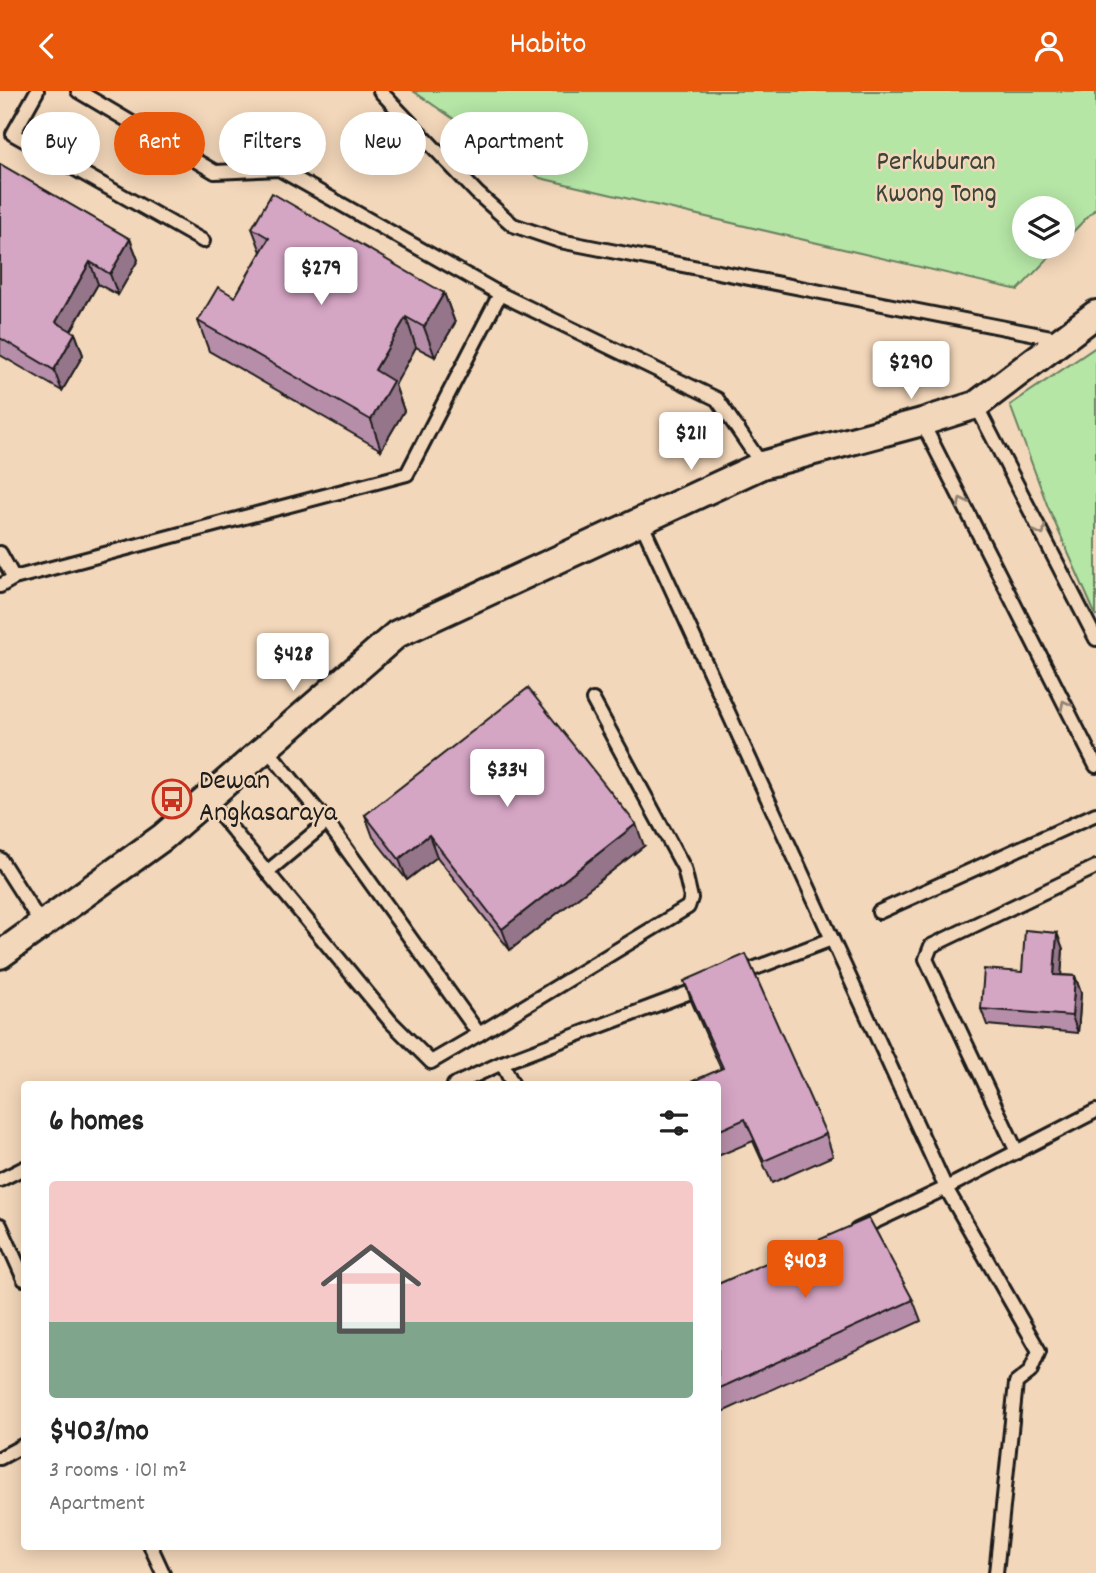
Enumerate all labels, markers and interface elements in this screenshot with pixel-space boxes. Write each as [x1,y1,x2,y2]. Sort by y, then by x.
text: Habito [509,23,587,69]
icon: back [28,27,66,65]
icon: person [1030,27,1068,65]
chip: Buy [21,112,100,175]
chip: Rent [114,112,205,175]
chip: Filters [219,112,326,175]
chip: New [340,112,426,175]
chip: Apartment [440,112,588,175]
park label: Perkuburan Kwong Tong [875,144,997,216]
map controls [1012,196,1075,259]
button: layers [1012,196,1075,259]
pin: $279 [280,247,362,307]
text: $279 [300,253,342,286]
pin: $290 [870,341,952,401]
text: $290 [889,347,933,380]
pin: $211 [650,413,732,472]
text: $211 [675,418,707,451]
one-way arrow [957,497,971,509]
one-way arrow [1032,524,1046,536]
pin: $428 [252,633,334,693]
text: $428 [273,639,313,672]
one-way arrow [1060,700,1074,712]
pin: $334 [466,749,548,809]
text: $334 [486,755,528,788]
place label: Dewan Angkasaraya [199,763,338,835]
bus stop icon: Dewan Angkasaraya [151,778,193,820]
text: 6 homes [49,1102,144,1145]
icon: filters [655,1104,693,1142]
icon: home [308,1226,434,1352]
pin: $403 [764,1241,846,1300]
text: $403 [783,1246,827,1279]
text: $403/mo [49,1412,149,1455]
text: 3 rooms · 101 m² [49,1455,187,1488]
text: Apartment [49,1488,145,1521]

